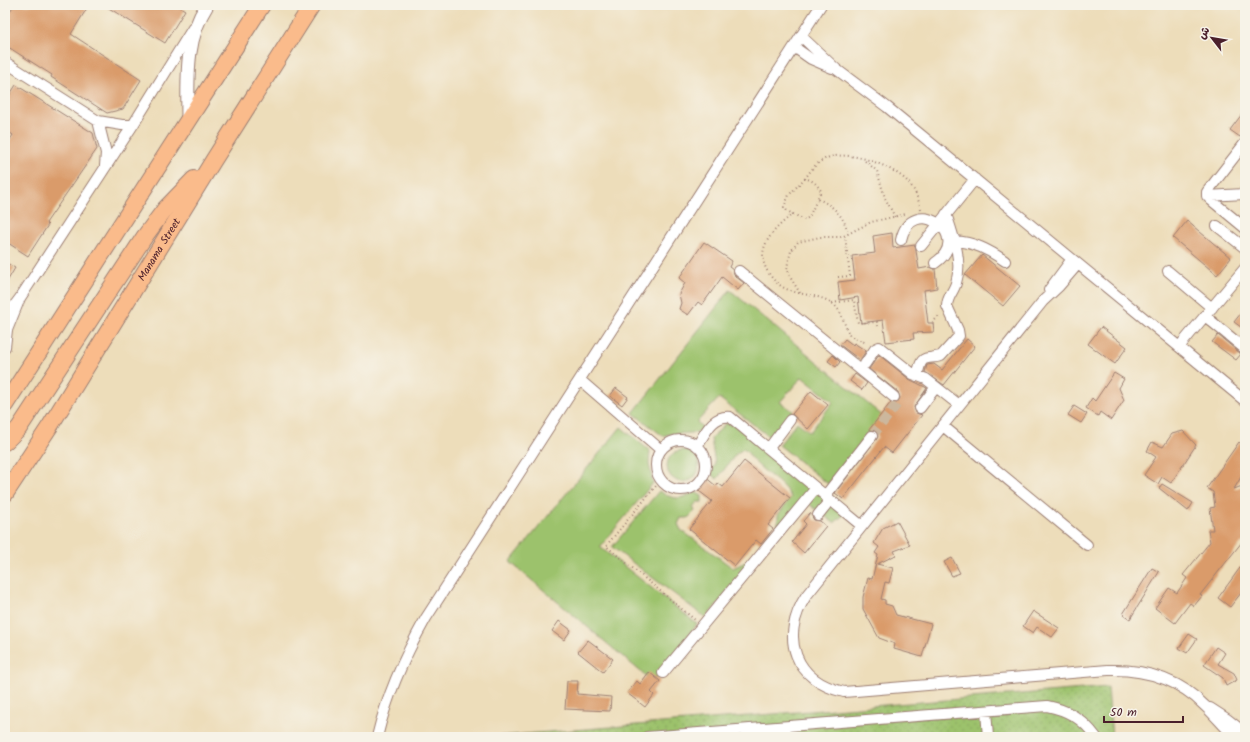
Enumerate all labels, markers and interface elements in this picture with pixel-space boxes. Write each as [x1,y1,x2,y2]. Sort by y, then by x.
north arrow [1192,18,1232,58]
text: ش [1193,24,1215,43]
street label: Manama Street [133,214,186,285]
scale bar [1104,698,1183,724]
text: 50 m [1110,703,1137,722]

